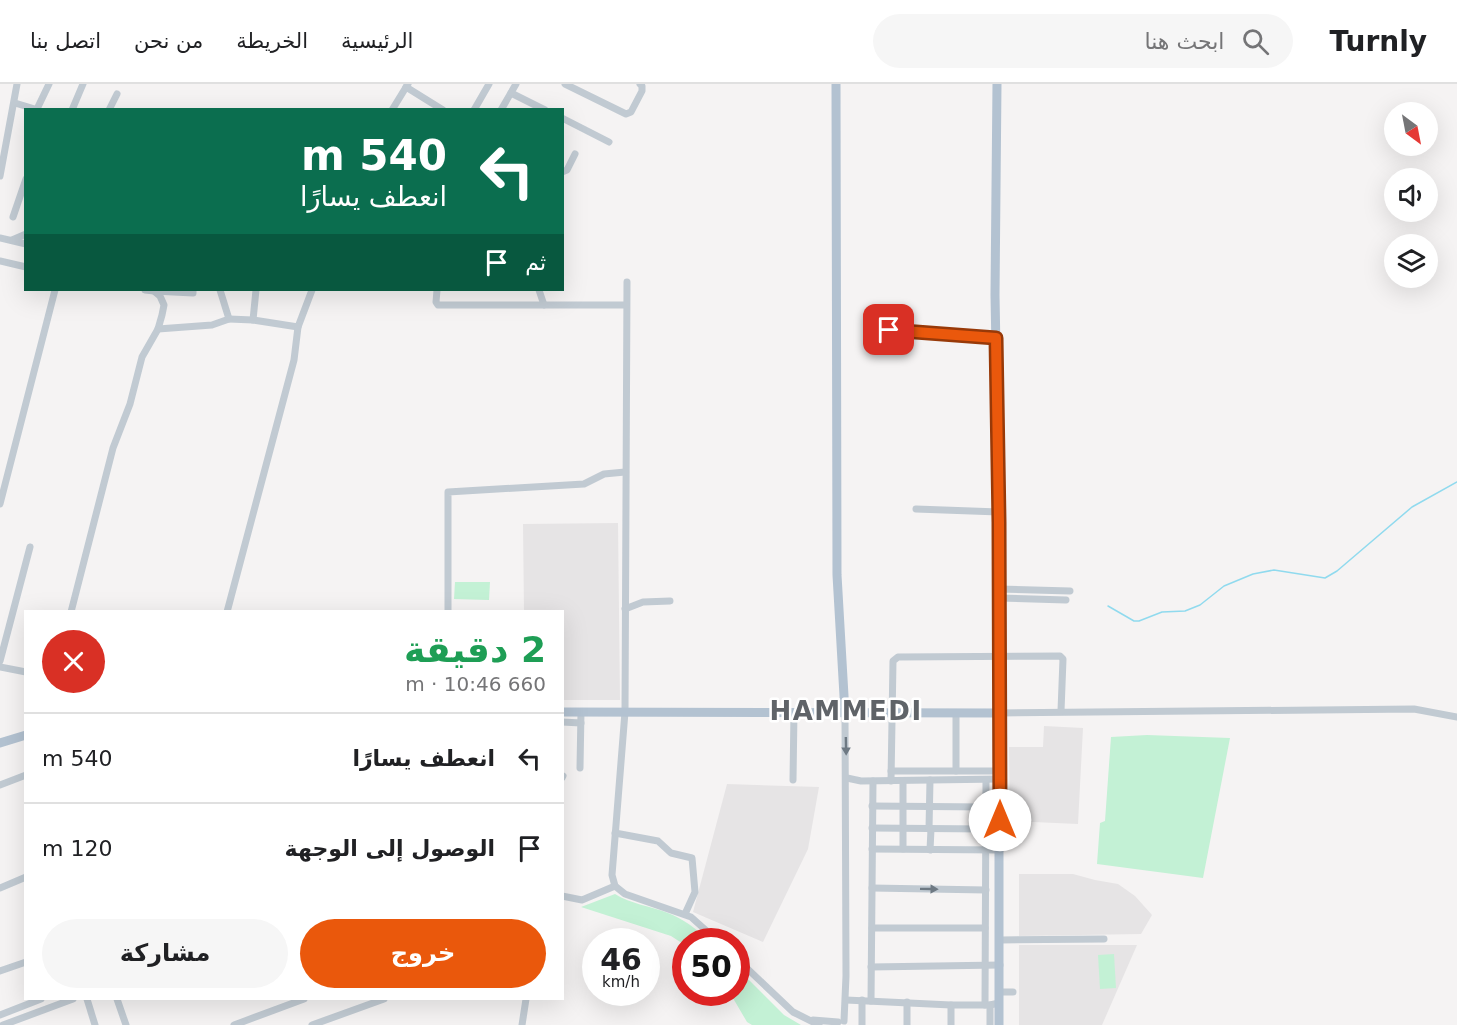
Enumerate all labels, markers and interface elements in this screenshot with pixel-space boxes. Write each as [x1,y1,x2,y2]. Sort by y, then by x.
search box [873,14,1293,68]
icon: search [1239,25,1272,58]
text: Turnly [1329,25,1427,58]
text: اتصل بنا [30,29,101,53]
text: من نحن [134,29,203,53]
text: الخريطة [236,29,308,53]
text: الرئيسية [341,29,413,53]
text: ابحث هنا [1144,29,1224,54]
north arrow [1384,102,1438,156]
map controls [1384,102,1438,288]
text: 540 m [301,131,447,180]
icon: left [468,132,546,210]
button: sound [1384,168,1438,222]
text: انعطف يسارًا [300,181,447,212]
button: layers [1384,234,1438,288]
icon: arrive [480,246,513,279]
text: ثم [525,250,546,275]
pin [863,304,914,355]
icon: arrive [872,313,905,346]
text: 2 دقيقة [404,629,546,670]
button: close [42,630,105,693]
text: 660 m · 10:46 [405,672,546,696]
district label: HAMMEDI [769,696,923,726]
one-way arrow [841,736,851,755]
icon: left [513,742,546,775]
text: 540 m [42,746,112,771]
text: انعطف يسارًا [352,746,495,771]
position arrow [968,788,1032,852]
icon: arrive [513,832,546,865]
text: 120 m [42,836,112,861]
text: الوصول إلى الوجهة [285,836,495,861]
one-way arrow [919,884,938,894]
button: مشاركة [42,919,288,988]
button: خروج [300,919,546,988]
speed limit sign: 50 [672,928,750,1006]
text: 46 [600,942,642,977]
text: km/h [602,973,640,991]

